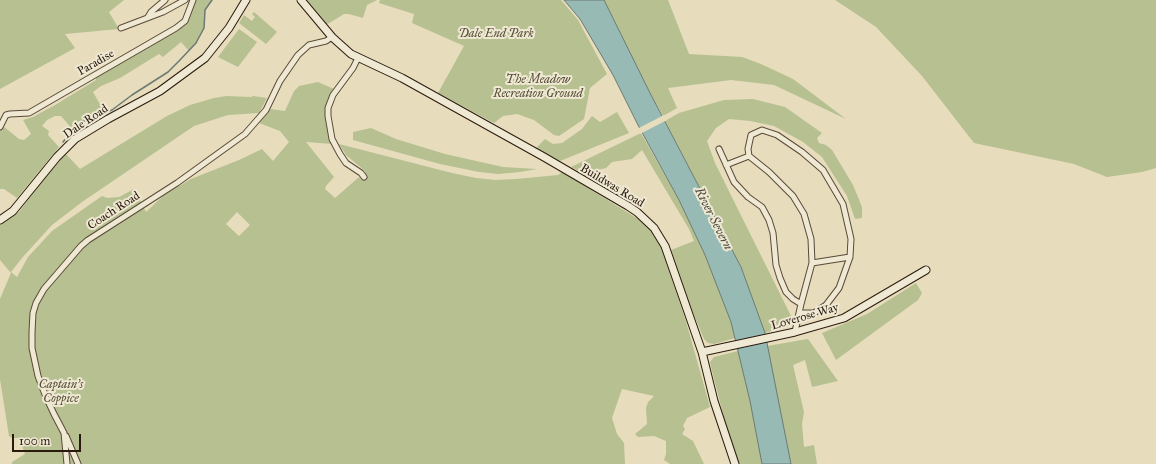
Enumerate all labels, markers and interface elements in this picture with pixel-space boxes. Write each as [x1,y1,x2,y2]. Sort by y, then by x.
park label: Dale End Park [458,27,534,41]
street label: Paradise [75,47,117,79]
park label: The Meadow Recreation Ground [493,73,583,101]
street label: Dale Road [61,102,111,142]
street label: Buildwas Road [577,161,647,211]
water label: River Severn [691,185,735,253]
street label: Coach Road [85,189,143,233]
street label: Loverose Way [770,301,840,333]
park label: Captain's Coppice [39,378,83,406]
scale bar [14,426,83,452]
text: 100 m [19,434,50,448]

